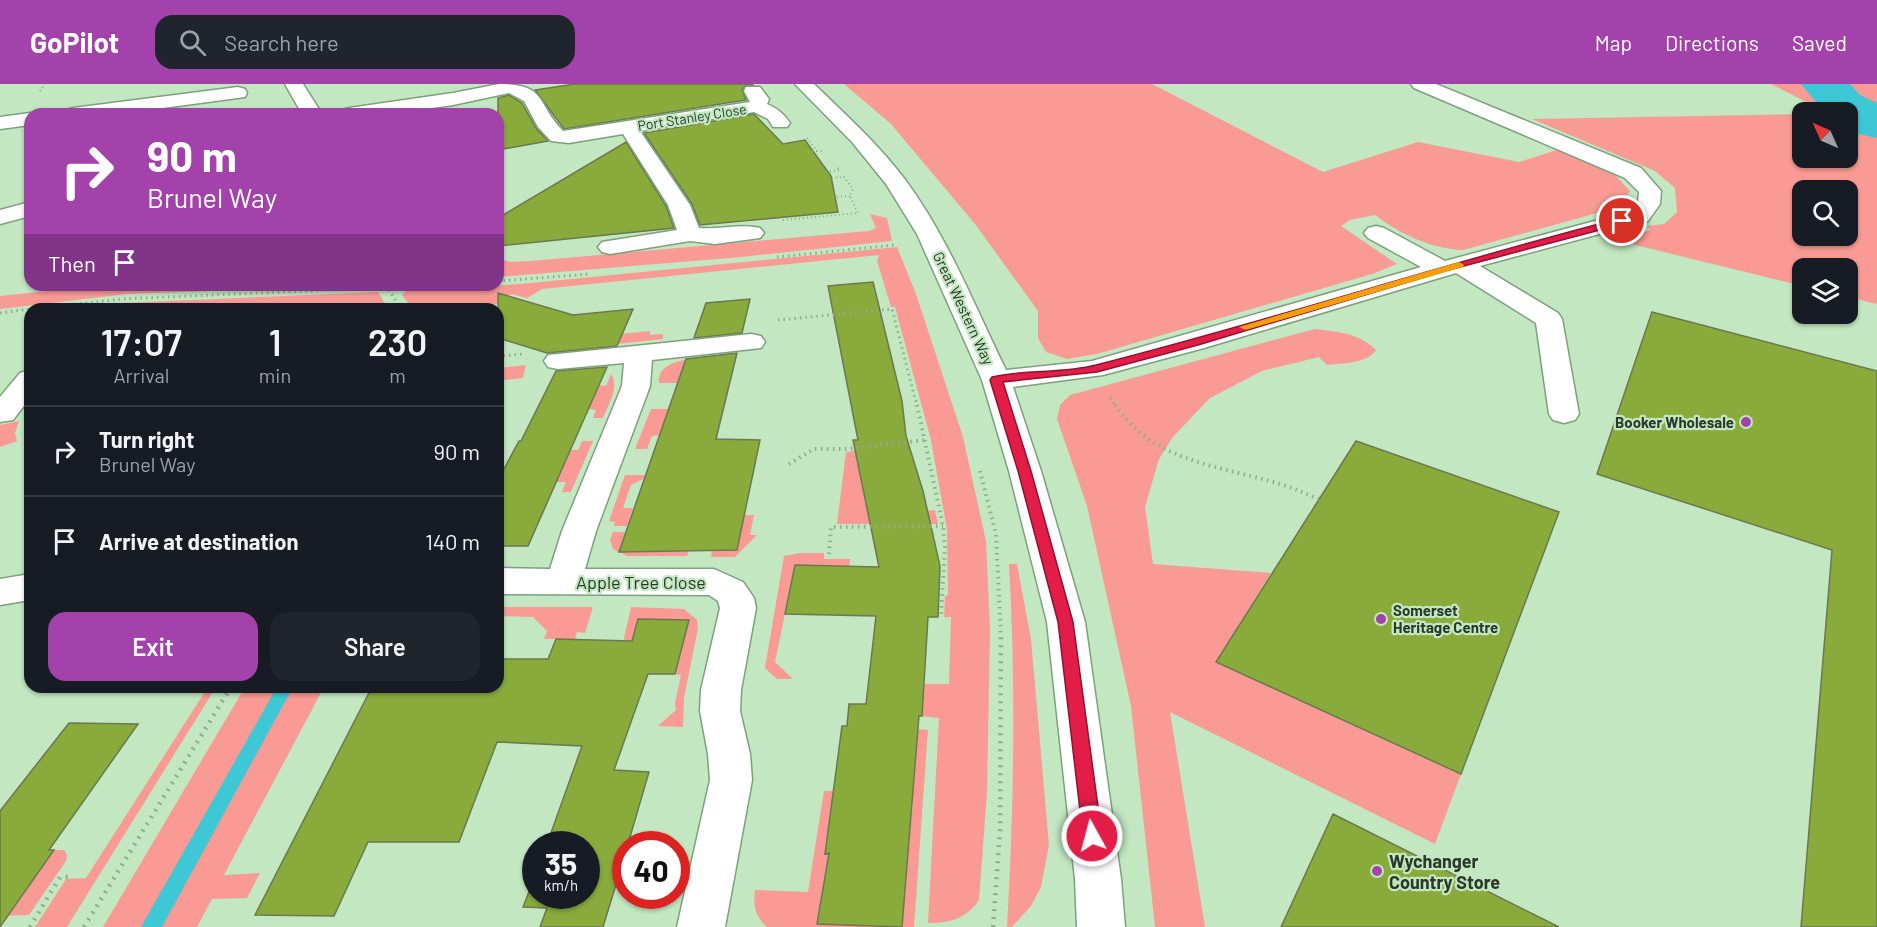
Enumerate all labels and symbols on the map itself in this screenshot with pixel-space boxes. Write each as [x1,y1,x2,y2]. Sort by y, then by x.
street label: Port Stanley Close [636,100,748,134]
north arrow [1792,102,1858,168]
pin [1596,195,1647,246]
street label: Great Western Way [930,249,998,368]
place label: Booker Wholesale [1615,413,1734,431]
marker: Booker Wholesale [1739,415,1753,429]
street label: Apple Tree Close [576,571,706,593]
place label: Somerset Heritage Centre [1393,601,1498,636]
marker: Somerset Heritage Centre [1374,612,1388,626]
position arrow [1060,804,1124,868]
speed limit sign: 40 [612,831,690,909]
place label: Wychanger Country Store [1389,850,1500,893]
marker: Wychanger Country Store [1370,864,1384,878]

